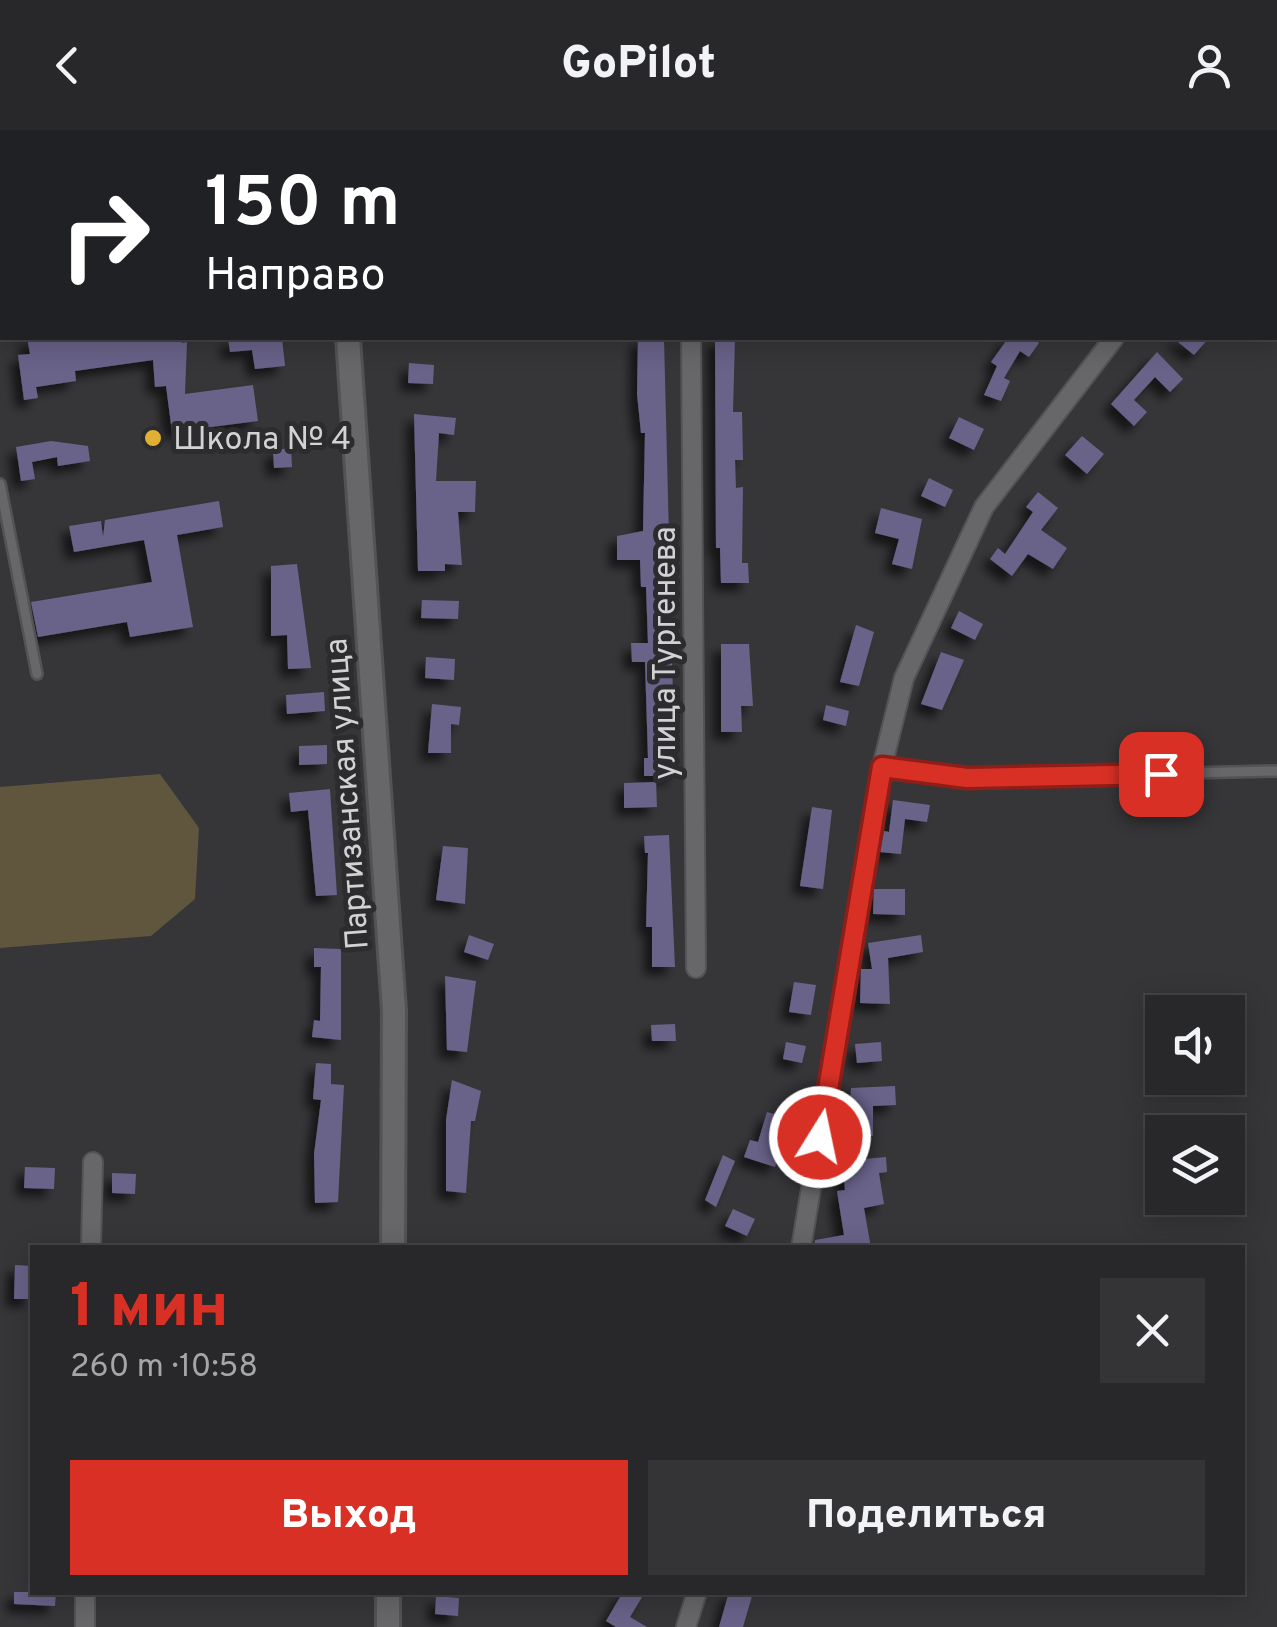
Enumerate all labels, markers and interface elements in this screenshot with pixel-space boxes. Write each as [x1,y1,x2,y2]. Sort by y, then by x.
text: GoPilot [561,37,716,94]
icon: back [40,38,95,93]
icon: person [1182,38,1237,93]
text: 150 m [205,162,400,251]
icon: right [40,170,170,300]
text: Направо [205,249,386,306]
place label: Школа № 4 [173,421,351,461]
marker: Школа № 4 [142,427,164,449]
street label: улица Тургенева [647,526,687,780]
street label: Партизанская улица [318,637,380,951]
pin [1119,732,1204,817]
icon: arrive [1134,747,1189,802]
map controls [1145,995,1245,1215]
button: sound [1145,995,1245,1095]
position arrow [768,1085,872,1189]
button: layers [1145,1115,1245,1215]
text: 1 мин [70,1272,228,1348]
button: close [1100,1278,1205,1383]
text: 260 m · 10:58 [70,1348,258,1388]
button: Выход [70,1460,628,1575]
button: Поделиться [648,1460,1205,1575]

